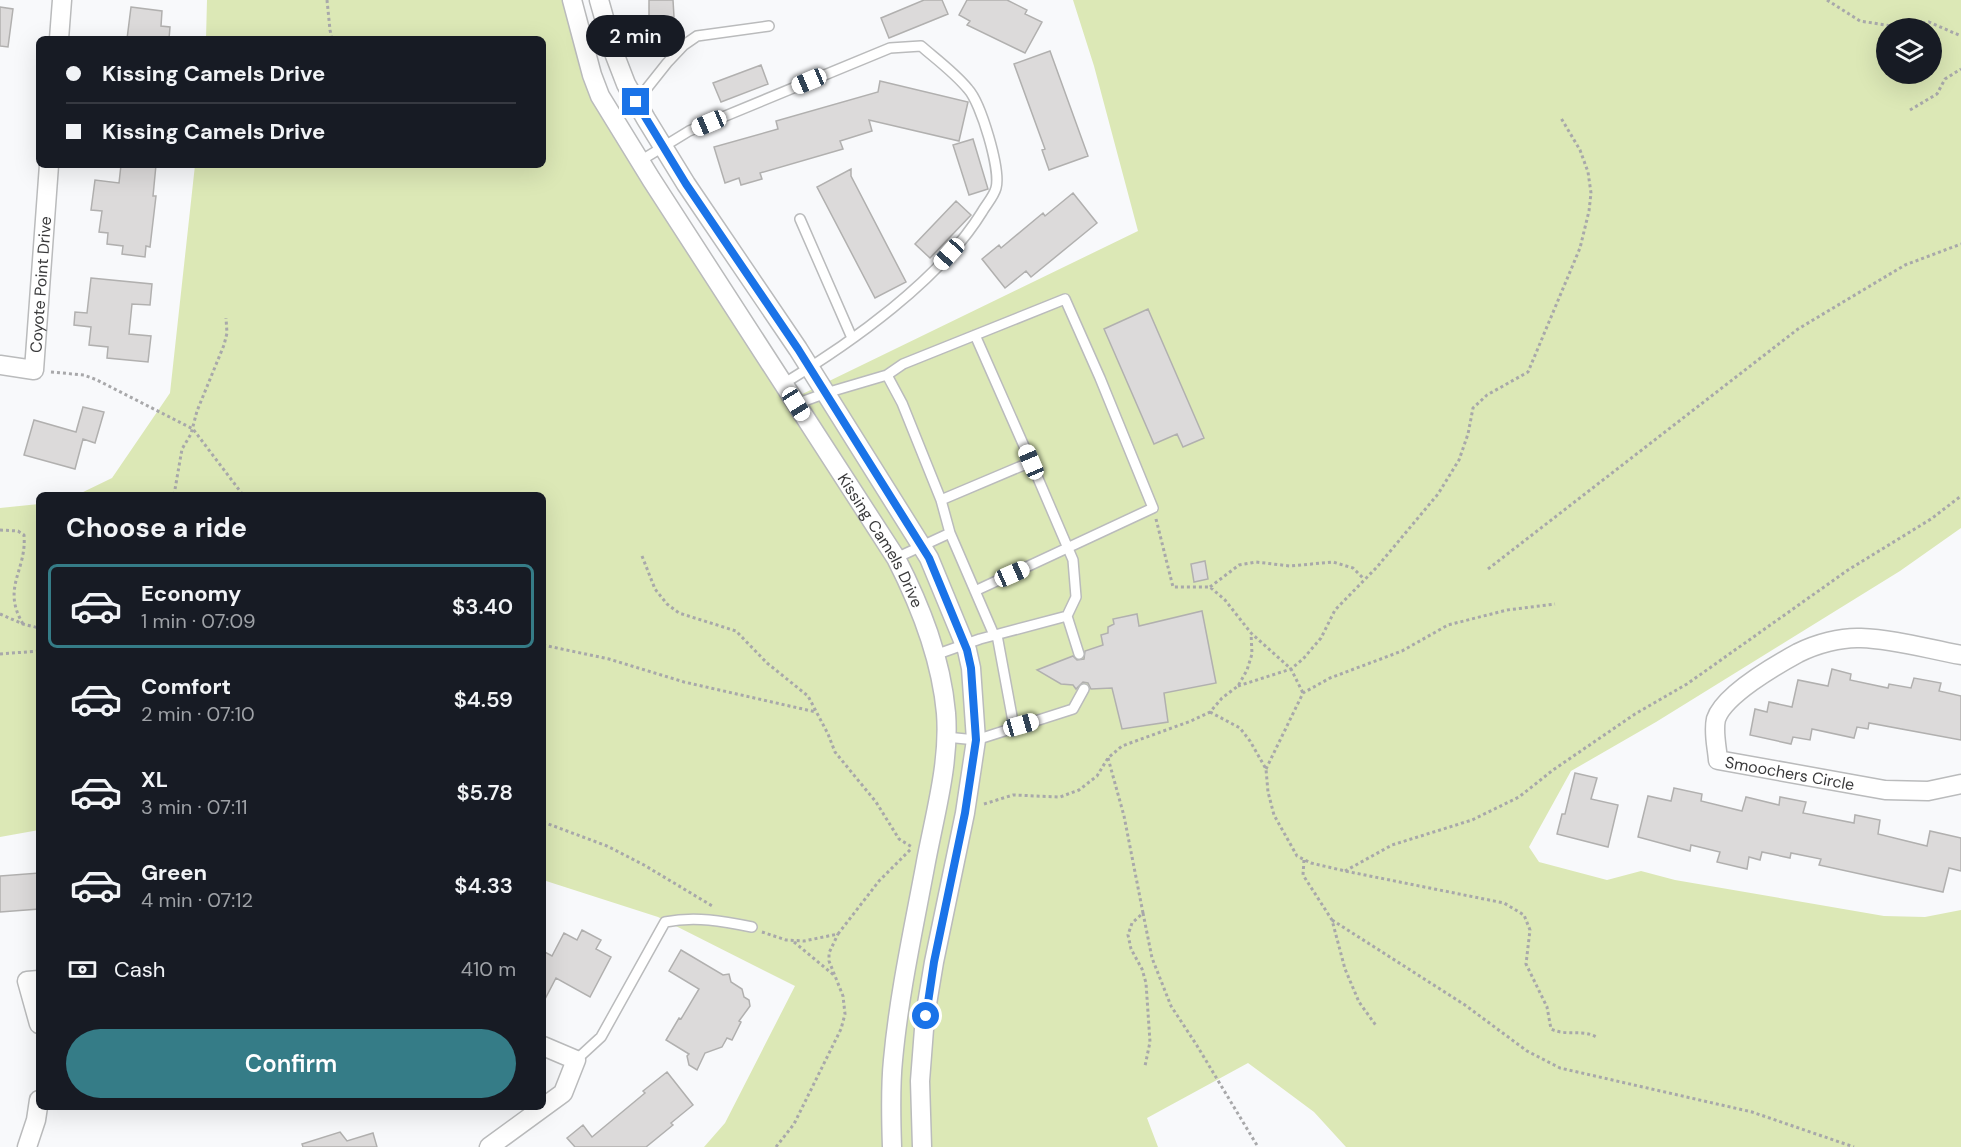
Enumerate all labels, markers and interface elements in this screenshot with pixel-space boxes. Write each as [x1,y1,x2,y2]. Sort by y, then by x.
callout: 2 min [586,15,686,57]
map controls [1876,18,1942,84]
button: layers [1876,18,1942,84]
text: 2 min [609,23,662,49]
text: Kissing Camels Drive [102,59,325,88]
car [789,66,829,96]
route end [622,88,649,115]
car [689,108,729,138]
text: Kissing Camels Drive [102,117,325,146]
street label: Coyote Point Drive [25,216,56,354]
car [930,235,968,273]
car [779,384,813,424]
car [1016,442,1046,482]
street label: Kissing Camels Drive [833,469,928,611]
text: Choose a ride [66,510,247,545]
car [992,558,1032,590]
icon: car [69,579,123,633]
text: Economy [141,579,241,608]
text: $3.40 [452,592,513,621]
text: 1 min · 07:09 [141,608,256,634]
icon: car [69,672,123,726]
text: Comfort [141,672,231,701]
text: $4.59 [454,685,513,714]
text: 2 min · 07:10 [141,701,255,727]
car [1001,711,1041,739]
street label: Smoochers Circle [1724,751,1856,795]
icon: car [69,765,123,819]
text: XL [141,765,168,794]
text: $5.78 [456,778,513,807]
text: 3 min · 07:11 [141,794,247,820]
icon: car [69,858,123,912]
text: Green [141,858,207,887]
text: $4.33 [454,871,513,900]
text: 4 min · 07:12 [141,887,253,913]
icon: cash [66,953,99,986]
text: Cash [114,955,165,984]
text: 410 m [461,956,516,982]
route start [912,1002,939,1029]
button: Confirm [66,1029,516,1098]

